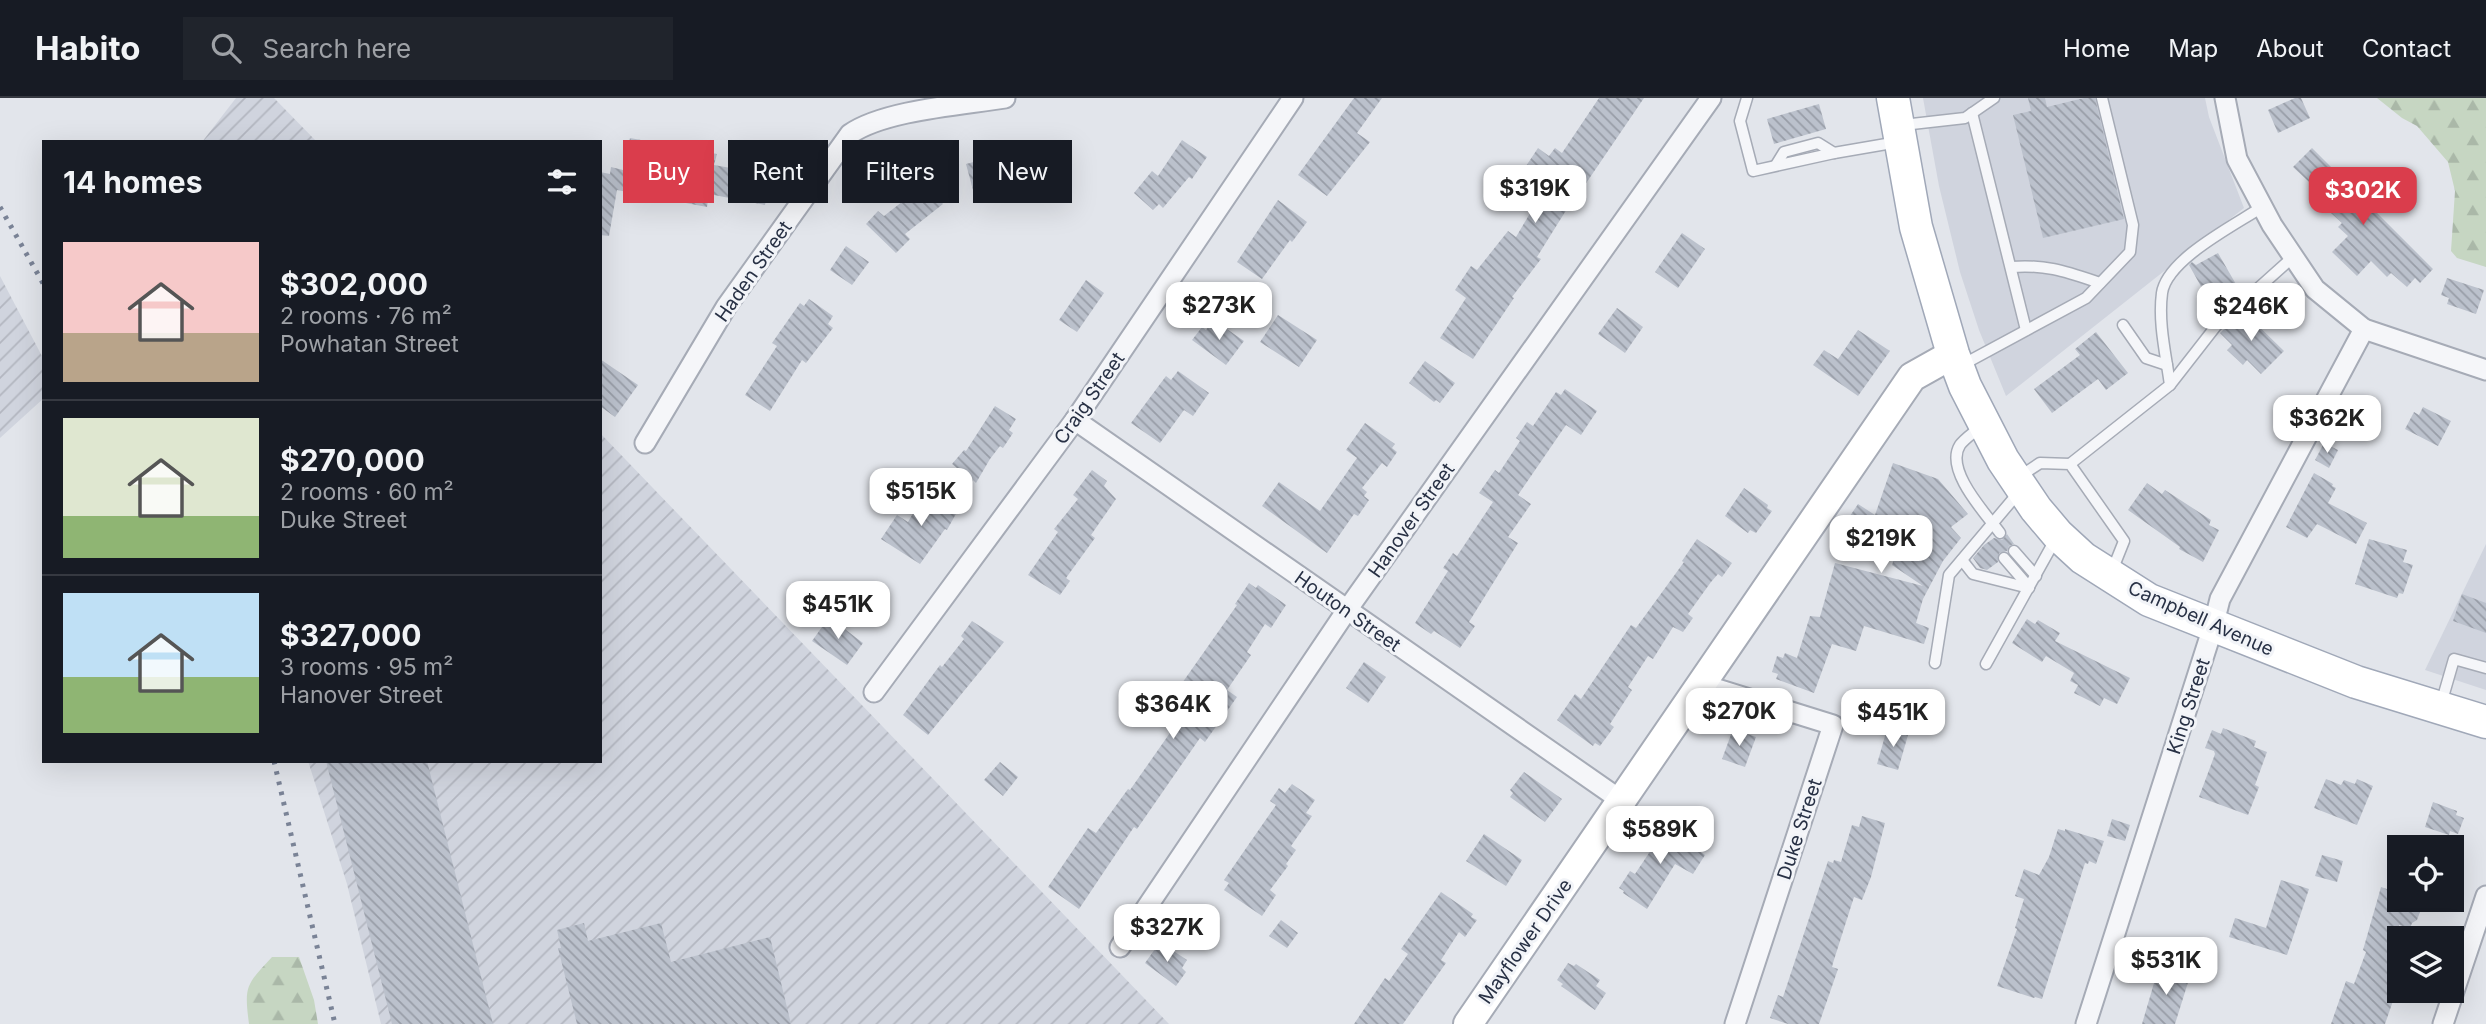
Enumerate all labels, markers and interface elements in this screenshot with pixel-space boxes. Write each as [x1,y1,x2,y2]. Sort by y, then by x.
search box [183,17,673,80]
text: Habito [35,28,141,68]
icon: search [207,29,245,67]
text: Search here [263,33,411,64]
text: Home [2063,34,2130,63]
text: Map [2168,34,2218,63]
text: About [2256,34,2324,63]
text: Contact [2362,34,2451,63]
chip: Buy [623,140,714,203]
chip: Rent [728,140,828,203]
chip: Filters [842,140,959,203]
chip: New [973,140,1072,203]
icon: filters [543,163,581,201]
text: 14 homes [63,164,202,200]
pin: $319K [1486,166,1584,225]
pin: $302K [2314,167,2412,227]
text: $319K [1499,174,1571,202]
text: $302K [2325,176,2401,204]
street label: Haden Street [710,216,797,326]
text: $302,000 [280,266,428,302]
icon: home [119,270,203,354]
pin: $273K [1170,282,1268,342]
pin: $246K [2202,284,2300,343]
text: $273K [1182,291,1256,319]
text: $246K [2213,292,2289,320]
text: 2 rooms · 76 m² [280,302,452,330]
text: Powhatan Street [280,330,459,358]
street label: Craig Street [1049,348,1129,449]
pin: $362K [2278,396,2376,455]
text: $362K [2289,404,2365,432]
text: $270,000 [280,442,425,478]
icon: home [119,446,203,530]
street label: Hanover Street [1363,459,1459,582]
pin: $515K [872,468,970,528]
text: $515K [886,477,956,505]
text: 2 rooms · 60 m² [280,478,454,506]
text: Duke Street [280,506,407,534]
pin: $219K [1832,516,1930,575]
text: $219K [1846,524,1916,552]
street label: Houton Street [1290,566,1405,656]
street label: Campbell Avenue [2124,576,2277,661]
pin: $451K [789,582,887,641]
text: $451K [802,590,874,618]
text: $327,000 [280,617,421,653]
icon: home [119,621,203,705]
text: 3 rooms · 95 m² [280,653,453,681]
street label: King Street [2162,655,2215,757]
text: Hanover Street [280,681,443,709]
pin: $364K [1124,682,1222,741]
pin: $270K [1690,688,1788,748]
text: $364K [1135,690,1211,718]
pin: $451K [1844,690,1942,749]
text: $270K [1702,697,1776,725]
text: $451K [1857,698,1929,726]
street label: Duke Street [1772,776,1827,883]
pin: $589K [1611,806,1709,866]
text: $589K [1622,815,1698,843]
map controls [2387,835,2464,1003]
button: locate [2387,835,2464,912]
street label: Mayflower Drive [1474,874,1577,1008]
pin: $327K [1118,904,1216,964]
text: $327K [1130,913,1204,941]
button: layers [2387,926,2464,1003]
pin: $531K [2117,937,2215,997]
text: $531K [2130,946,2202,974]

